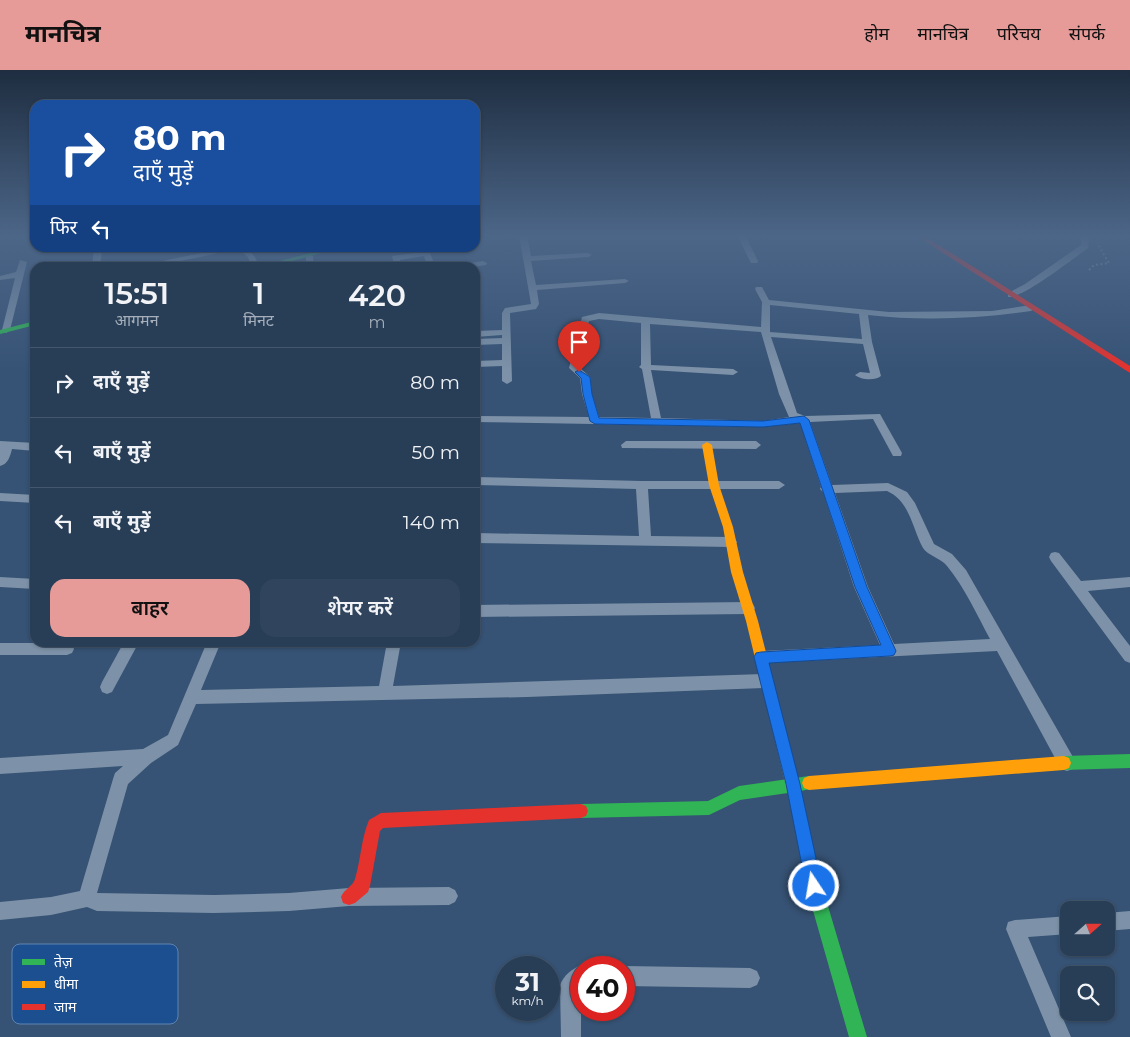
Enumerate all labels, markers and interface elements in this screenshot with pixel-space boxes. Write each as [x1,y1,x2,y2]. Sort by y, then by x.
text: मानचित्र [25,19,101,48]
text: होम [864,23,889,45]
text: मानचित्र [917,23,969,45]
text: परिचय [997,23,1041,45]
text: संपर्क [1069,23,1105,45]
text: 80 m [133,116,227,159]
icon: right [50,120,115,185]
text: दाएँ मुड़ें [133,159,193,186]
icon: left [87,215,115,243]
text: फिर [50,216,77,239]
text: 15:51 [104,275,169,312]
text: 1 [253,275,264,312]
text: 420 [348,277,406,314]
text: आगमन [115,311,159,330]
text: मिनट [243,311,274,330]
text: m [368,313,385,332]
pin [558,321,600,372]
icon: arrive [565,328,593,356]
icon: right [50,369,78,397]
text: दाएँ मुड़ें [93,370,149,393]
text: 80 m [410,371,460,394]
icon: left [50,439,78,467]
text: बाएँ मुड़ें [93,440,150,463]
text: 50 m [412,441,460,464]
icon: left [50,509,78,537]
text: बाएँ मुड़ें [93,510,150,533]
text: 140 m [403,511,460,534]
button: बाहर [50,579,250,637]
button: शेयर करें [260,579,460,637]
position arrow [787,859,839,911]
north arrow [1060,901,1115,956]
map controls [1060,901,1115,1021]
legend [12,944,178,1024]
text: तेज़ [54,953,73,971]
speed limit sign: 40 [570,956,635,1021]
button: search [1060,966,1115,1021]
text: 31 [515,967,540,997]
text: धीमा [54,975,79,993]
text: km/h [511,993,544,1008]
text: जाम [54,998,77,1016]

